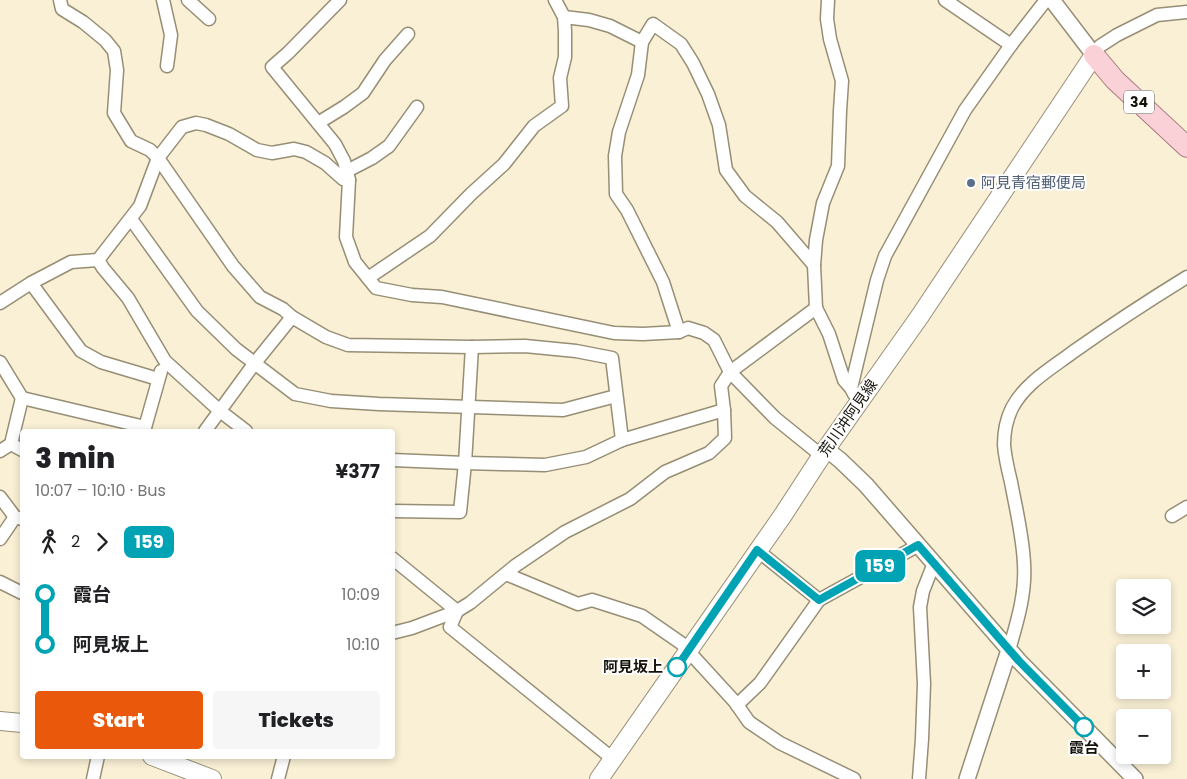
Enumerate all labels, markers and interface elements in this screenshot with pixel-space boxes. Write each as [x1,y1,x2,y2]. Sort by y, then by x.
road number: 34 [1124,90,1154,114]
place label: 阿見青宿郵便局 [981,172,1086,193]
marker: 阿見青宿郵便局 [965,177,977,189]
street label: 荒川沖阿見線 [813,375,882,461]
text: 3 min [35,439,115,478]
text: ¥377 [335,458,380,485]
text: 10:07 – 10:10 · Bus [35,479,166,502]
icon: walk [35,528,63,556]
icon: forward [88,528,116,556]
text: 159 [134,529,164,554]
text: 2 [71,530,80,553]
line badge: 159 [851,550,909,582]
text: 159 [865,553,895,578]
map controls [1116,579,1171,764]
button: layers [1116,579,1171,634]
text: 霞台 [73,581,111,608]
text: 10:09 [341,583,380,606]
text: 阿見坂上 [73,631,149,658]
text: 10:10 [346,633,380,656]
button: + [1116,644,1171,699]
place label: 阿見坂上 [603,656,663,677]
marker: 阿見坂上 [667,657,687,677]
button: Start [35,691,203,749]
button: Tickets [213,691,380,749]
button: − [1116,709,1171,764]
marker: 霞台 [1074,717,1094,737]
place label: 霞台 [1069,737,1099,758]

